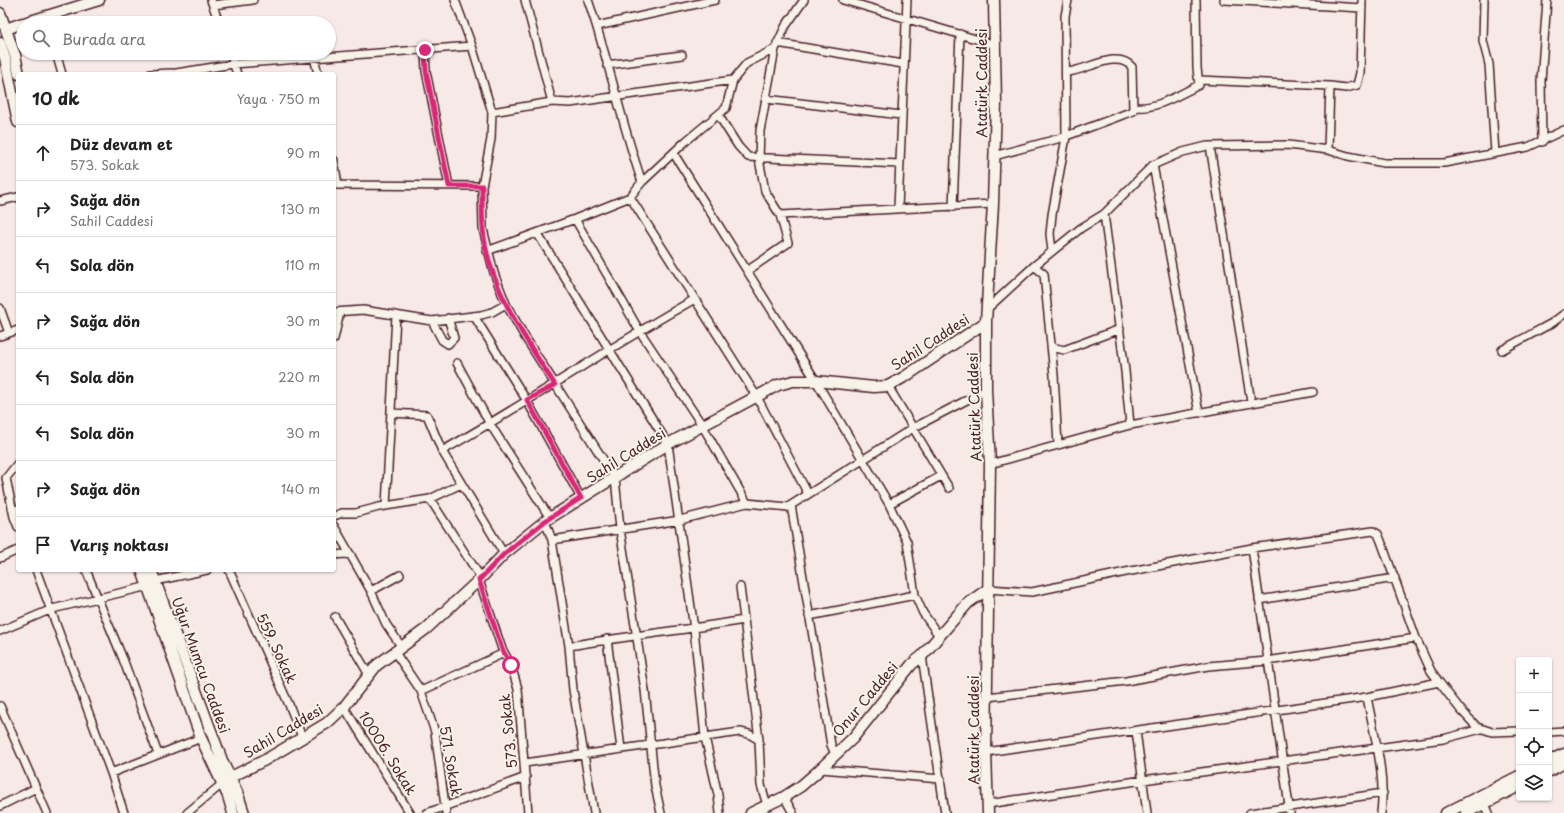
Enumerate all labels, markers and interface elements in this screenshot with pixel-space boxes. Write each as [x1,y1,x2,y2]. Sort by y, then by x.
search box [16,16,336,60]
icon: search [30,27,52,49]
text: Burada ara [62,27,145,50]
street label: Atatürk Caddesi [971,28,992,138]
route end [416,41,434,59]
text: 10 dk [32,85,80,111]
text: Yaya · 750 m [237,89,320,108]
text: Düz devam et [70,132,173,155]
icon: ahead [32,142,54,164]
text: 90 m [287,143,320,162]
text: 573. Sokak [70,155,140,174]
text: Sağa dön [70,188,140,211]
icon: right [32,198,54,220]
text: 130 m [281,199,320,218]
text: Sahil Caddesi [70,211,153,230]
text: Sola dön [70,253,134,276]
icon: left [32,254,54,276]
text: 110 m [285,255,320,274]
text: Sağa dön [70,309,140,332]
street label: Sahil Caddesi [887,309,973,375]
icon: right [32,310,54,332]
text: 30 m [286,311,320,330]
street label: Atatürk Caddesi [962,352,986,462]
text: Sola dön [70,365,134,388]
icon: left [32,366,54,388]
text: 220 m [278,367,320,386]
text: Sola dön [70,421,134,444]
icon: left [32,422,54,444]
street label: Sahil Caddesi [582,422,670,488]
text: 30 m [286,423,320,442]
text: Sağa dön [70,477,140,500]
icon: right [32,478,54,500]
text: 140 m [281,479,320,498]
text: Varış noktası [70,533,169,556]
icon: arrive [32,534,54,556]
street label: Uğur Mumcu Caddesi [167,594,235,736]
street label: 559. Sokak [252,609,302,687]
route start [502,656,520,674]
street label: Onur Caddesi [827,657,903,741]
map controls [1516,657,1552,801]
button: + [1516,657,1552,693]
street label: Atatürk Caddesi [963,675,984,785]
street label: 573. Sokak [494,693,522,769]
button: − [1516,693,1552,729]
street label: Sahil Caddesi [239,699,327,763]
street label: 10006. Sokak [354,707,422,799]
street label: 571. Sokak [435,724,467,798]
button: locate [1516,729,1552,765]
button: layers [1516,765,1552,801]

